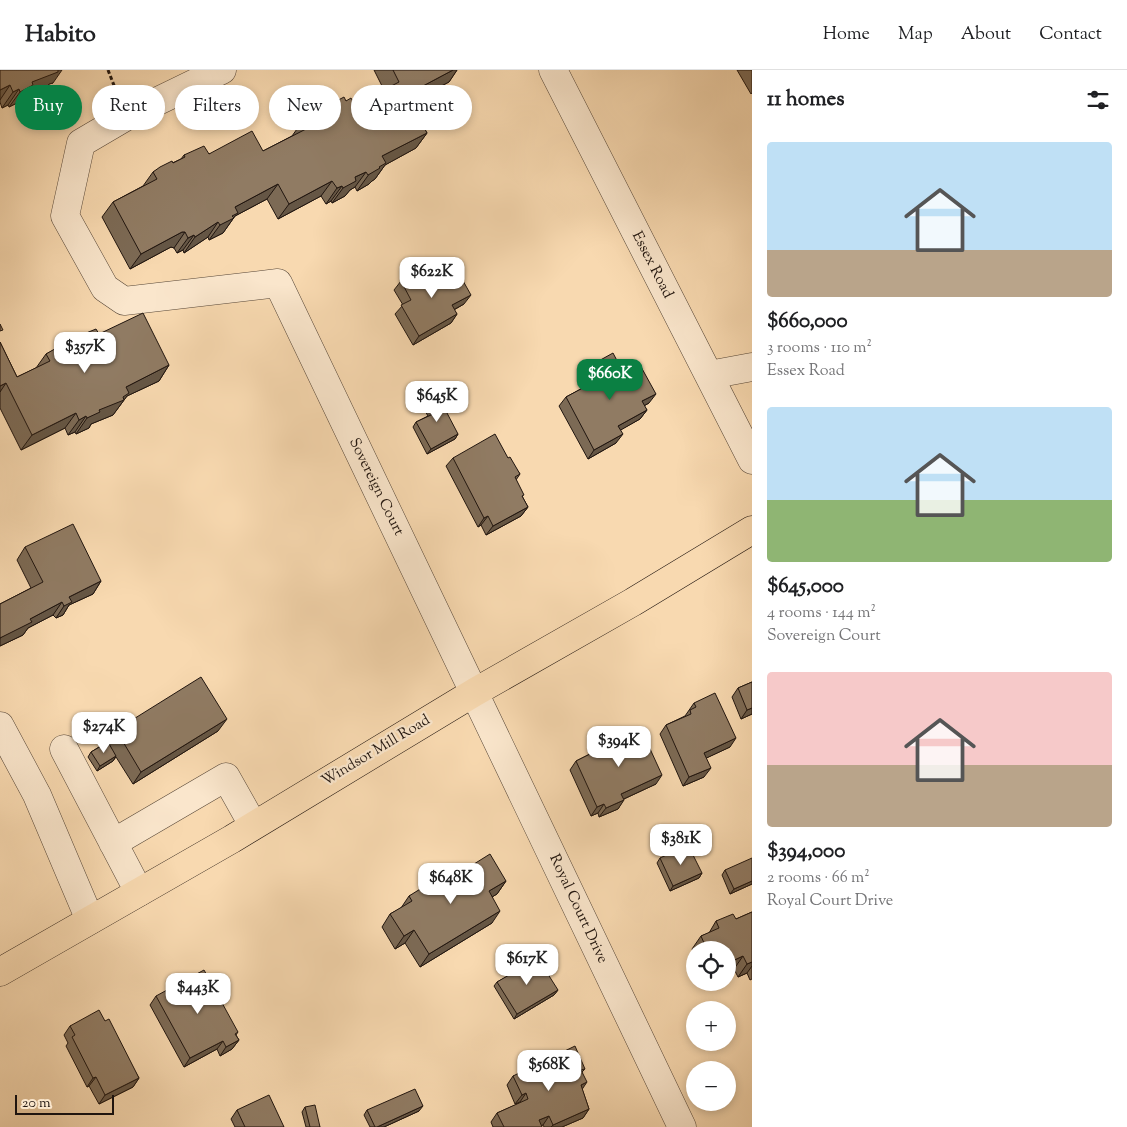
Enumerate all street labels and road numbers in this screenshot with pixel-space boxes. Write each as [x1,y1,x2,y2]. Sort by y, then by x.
street label: Essex Road [626,228,678,303]
street label: Sovereign Court [343,435,409,539]
street label: Windsor Mill Road [318,710,435,792]
street label: Royal Court Drive [543,851,613,967]

